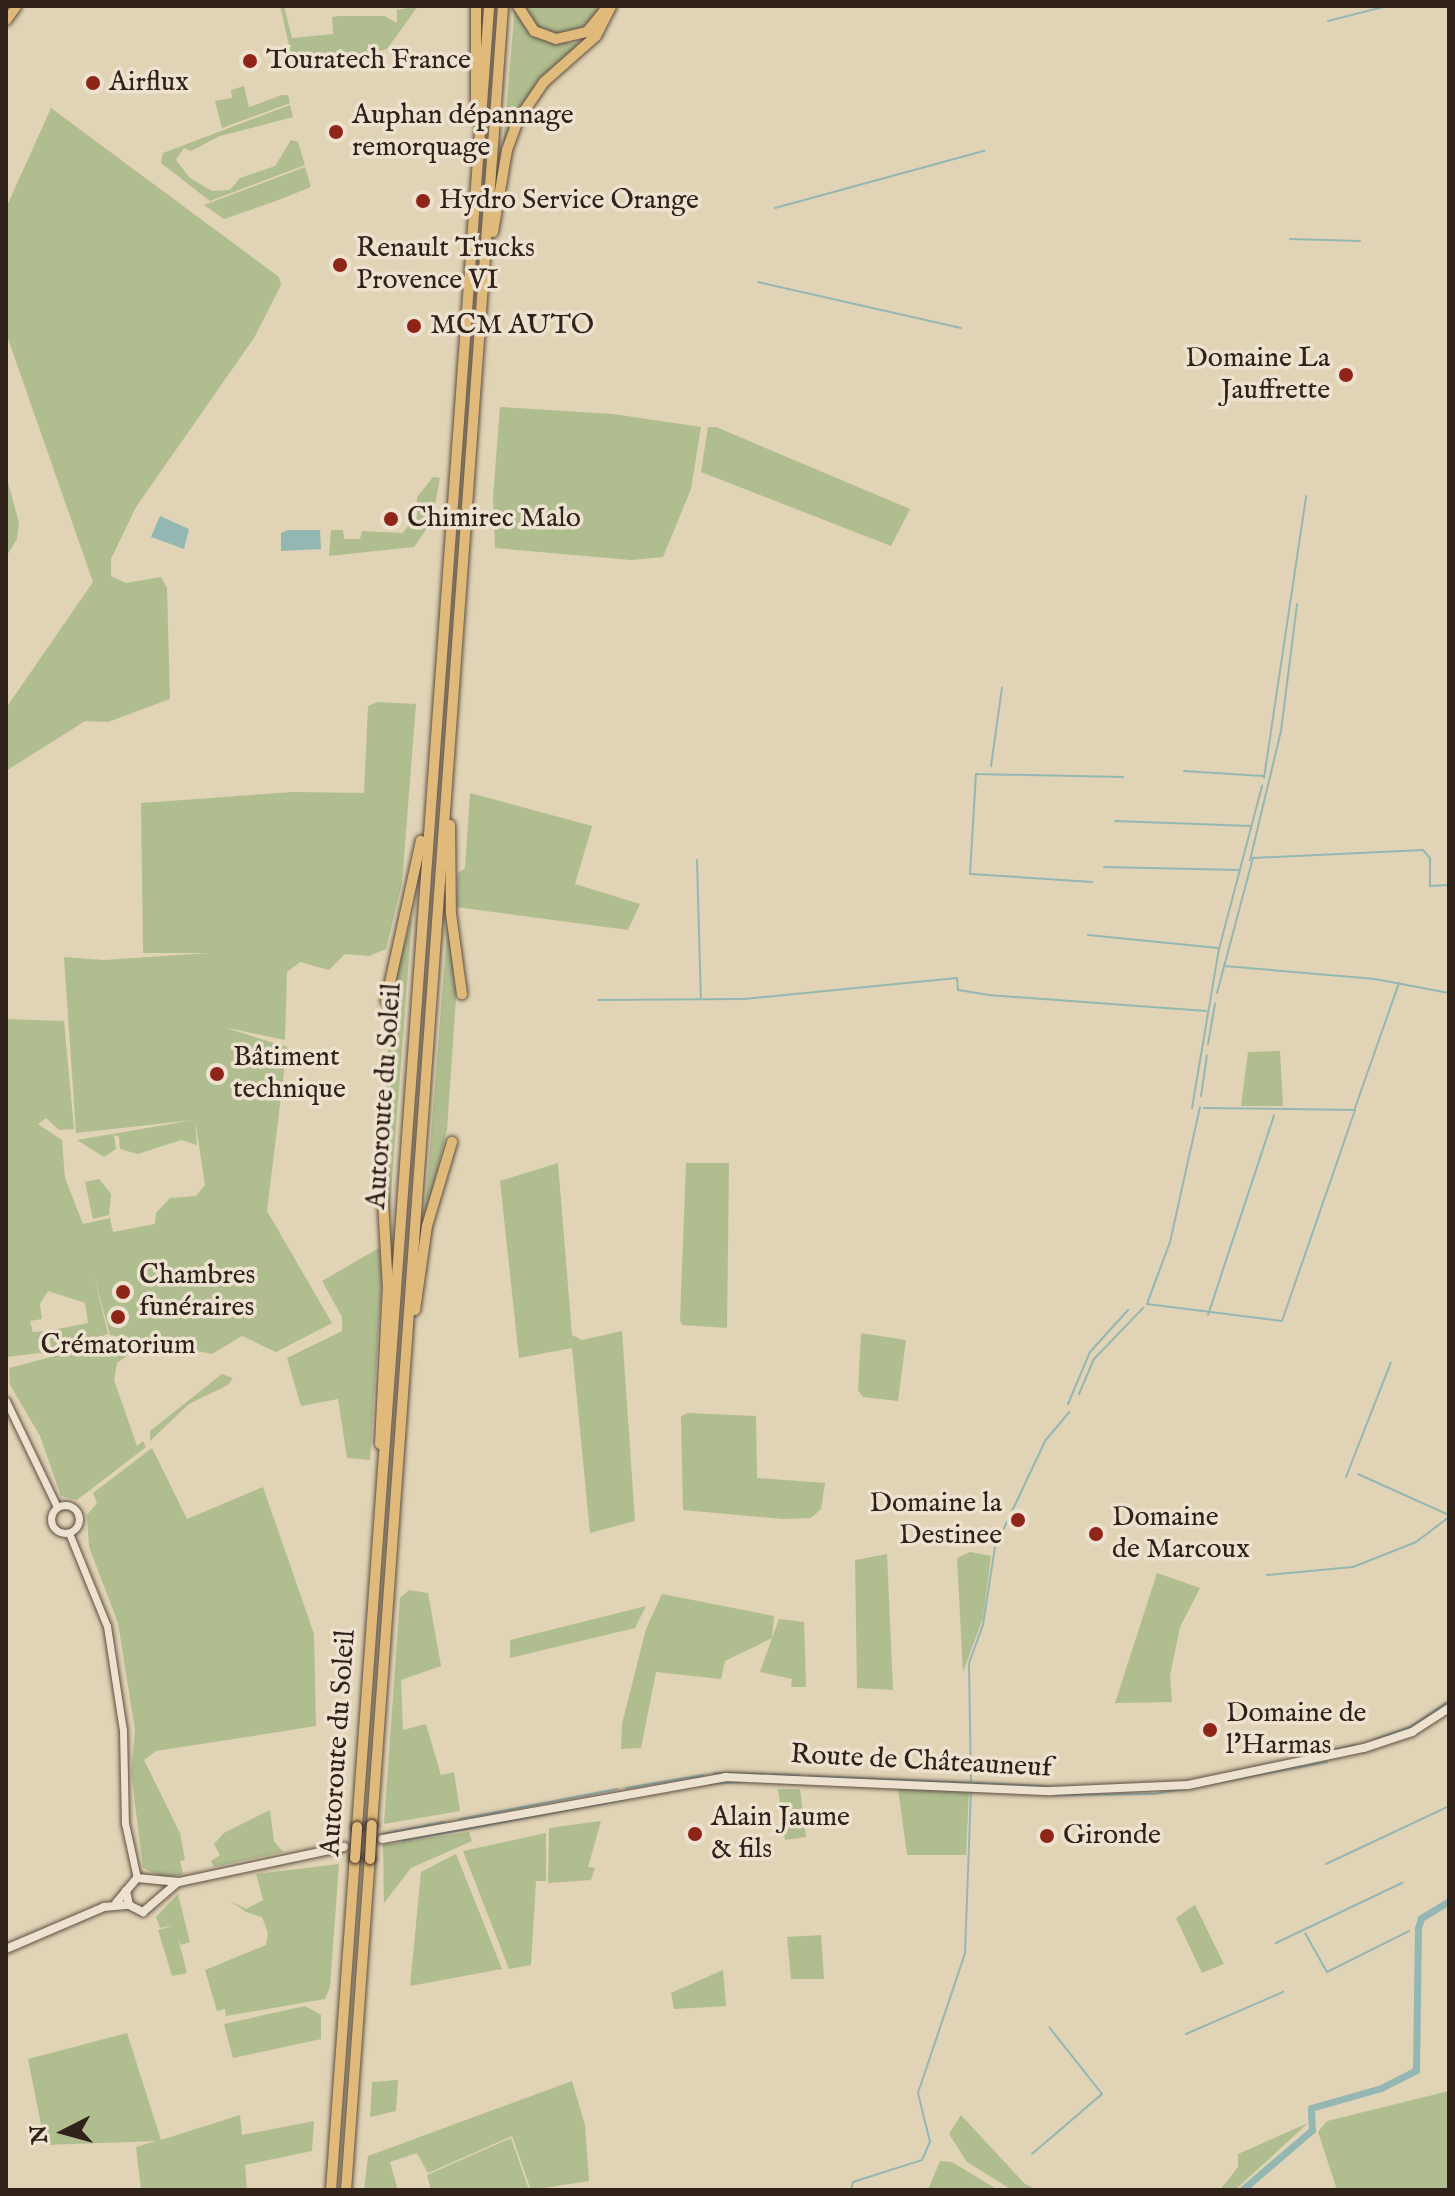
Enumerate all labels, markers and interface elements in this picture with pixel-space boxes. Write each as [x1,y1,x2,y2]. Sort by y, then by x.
place label: Touratech France [266,44,471,78]
marker: Touratech France [241,52,259,70]
place label: Airflux [109,66,189,100]
marker: Airflux [84,74,102,92]
place label: Auphan dépannage remorquage [352,99,574,165]
marker: Auphan dépannage remorquage [327,123,345,141]
place label: Hydro Service Orange [439,184,699,218]
marker: Hydro Service Orange [414,192,432,210]
place label: Renault Trucks Provence VI [356,232,535,298]
marker: Renault Trucks Provence VI [331,256,349,274]
place label: MCM AUTO [430,309,594,343]
marker: MCM AUTO [405,317,423,335]
place label: Domaine La Jauffrette [1185,342,1330,408]
marker: Domaine La Jauffrette [1337,366,1355,384]
place label: Chimirec Malo [407,502,581,536]
marker: Chimirec Malo [382,510,400,528]
street label: Autoroute du Soleil [360,982,410,1210]
place label: Bâtiment technique [233,1041,346,1107]
marker: Bâtiment technique [208,1065,226,1083]
place label: Chambres funéraires [139,1259,255,1325]
marker: Chambres funéraires [114,1283,132,1301]
marker: Crématorium [109,1308,127,1326]
place label: Crématorium [40,1329,196,1363]
place label: Domaine la Destinee [870,1487,1002,1553]
place label: Domaine de Marcoux [1112,1501,1250,1567]
marker: Domaine la Destinee [1009,1511,1027,1529]
marker: Domaine de Marcoux [1087,1525,1105,1543]
street label: Autoroute du Soleil [314,1629,364,1857]
place label: Domaine de l'Harmas [1226,1697,1366,1763]
marker: Domaine de l'Harmas [1201,1721,1219,1739]
street label: Route de Châteauneuf [789,1738,1053,1786]
place label: Alain Jaume & fils [711,1801,850,1867]
place label: Gironde [1063,1819,1161,1853]
marker: Alain Jaume & fils [686,1825,704,1843]
marker: Gironde [1038,1827,1056,1845]
north arrow [24,2092,104,2172]
text: N [25,2124,55,2145]

